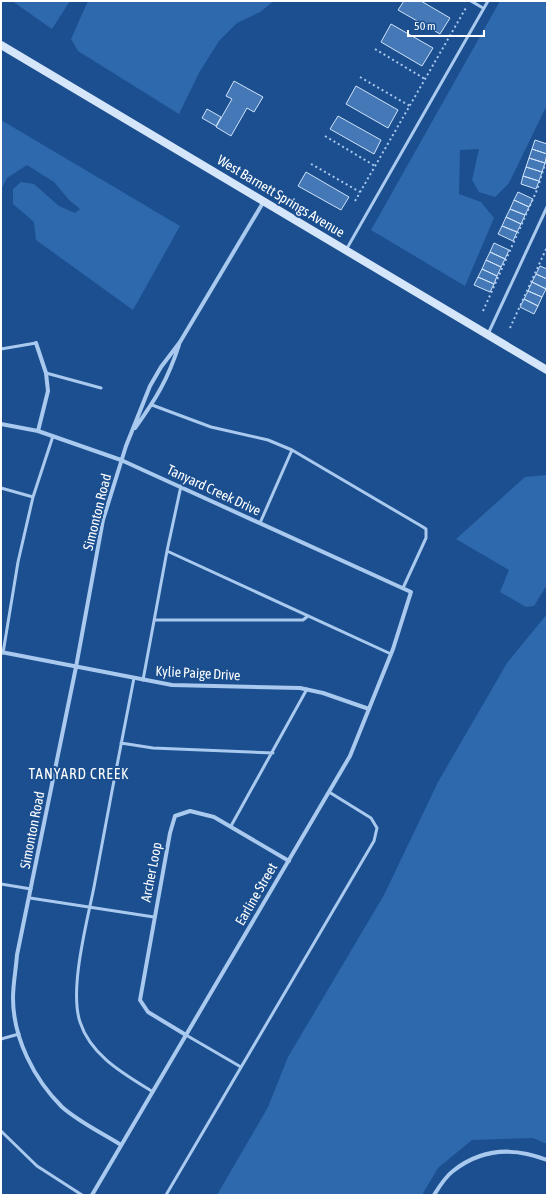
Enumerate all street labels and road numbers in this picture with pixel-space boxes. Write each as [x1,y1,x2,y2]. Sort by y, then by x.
street label: West Barnett Springs Avenue [214,152,348,240]
street label: Tanyard Creek Drive [165,461,263,519]
street label: Simonton Road [80,472,114,552]
street label: Kylie Paige Drive [155,663,241,683]
street label: Simonton Road [17,790,47,870]
street label: Archer Loop [137,840,165,903]
street label: Earline Street [232,860,280,928]

